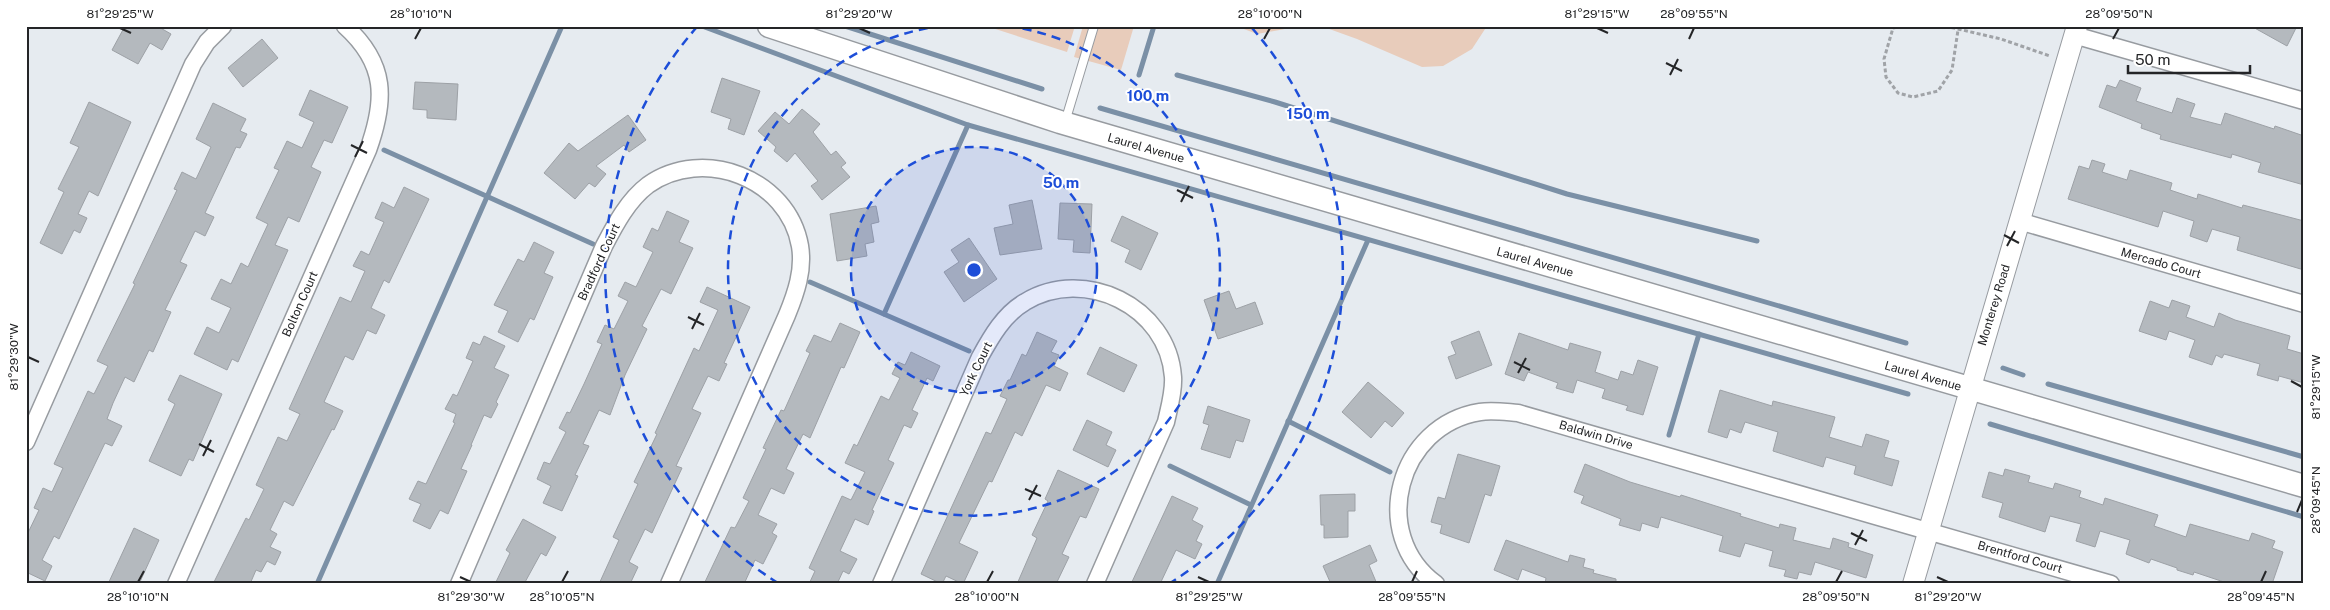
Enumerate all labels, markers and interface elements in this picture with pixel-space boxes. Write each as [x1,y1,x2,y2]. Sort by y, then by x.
text: 81°29'25"W [86,7,154,21]
text: 28°10'10"N [390,7,452,21]
text: 81°29'20"W [826,7,893,21]
text: 28°10'00"N [1238,7,1302,21]
text: 81°29'15"W [1565,7,1630,21]
text: 28°09'55"N [1660,7,1728,21]
text: 28°09'50"N [2085,7,2153,21]
scale bar [2128,42,2250,74]
text: 50 m [2135,51,2170,68]
text: 100 m [1127,87,1169,104]
text: 150 m [1286,105,1330,122]
street label: Laurel Avenue [1106,130,1186,166]
text: 50 m [1043,174,1079,191]
street label: Bradford Court [575,221,623,303]
street label: Laurel Avenue [1495,244,1575,280]
street label: Mercado Court [2119,245,2203,281]
centre of rings [965,261,983,279]
street label: Monterey Road [1975,263,2013,347]
street label: Bolton Court [279,269,321,339]
text: 81°29'30"W [7,323,21,391]
street label: York Court [957,339,995,399]
text: 81°29'15"W [2309,354,2323,419]
street label: Laurel Avenue [1883,358,1963,394]
street label: Baldwin Drive [1557,418,1635,452]
text: 28°09'45"N [2309,466,2323,534]
street label: Brentford Court [1976,538,2064,576]
text: 28°10'10"N [107,590,169,604]
text: 81°29'30"W [437,590,505,604]
text: 28°10'05"N [530,590,594,604]
text: 28°10'00"N [955,590,1019,604]
text: 81°29'25"W [1175,590,1243,604]
text: 28°09'55"N [1378,590,1446,604]
text: 28°09'50"N [1802,590,1870,604]
text: 81°29'20"W [1915,590,1982,604]
text: 28°09'45"N [2227,590,2295,604]

